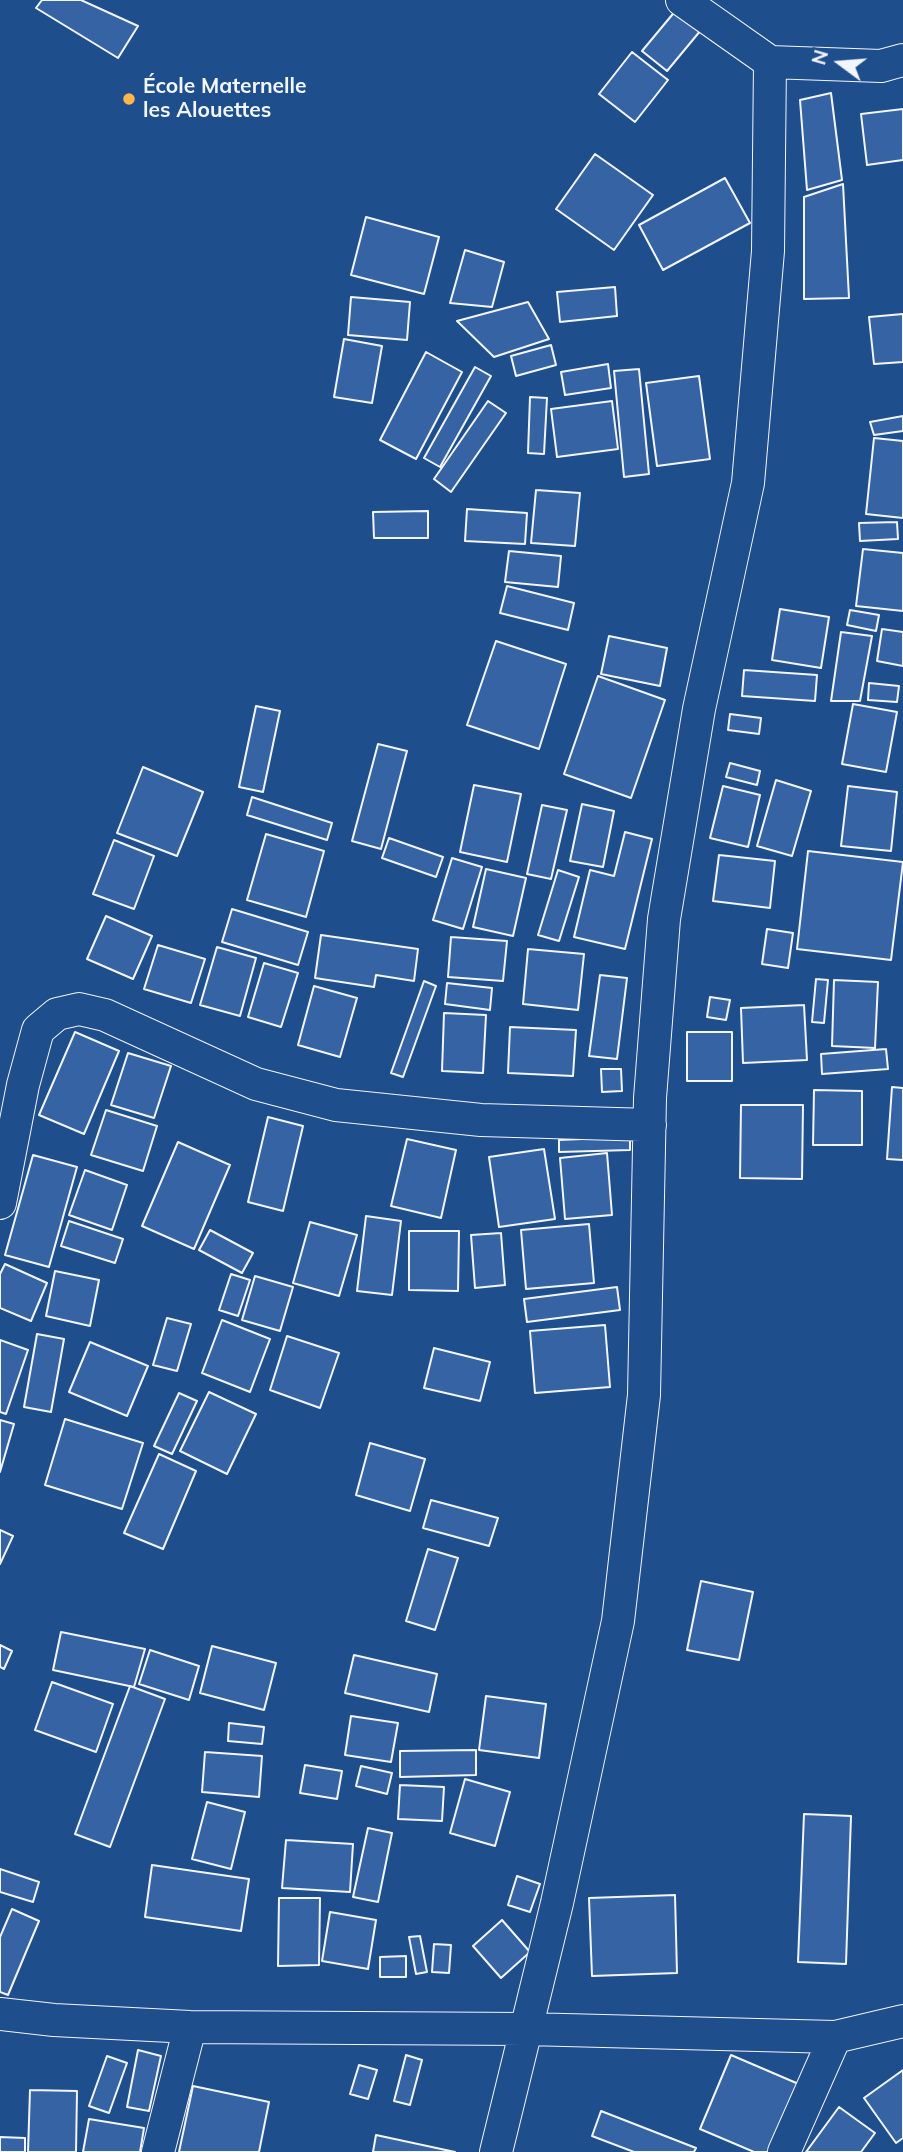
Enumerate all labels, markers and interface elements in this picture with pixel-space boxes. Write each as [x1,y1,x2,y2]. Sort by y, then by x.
north arrow [805,28,875,98]
text: N [806,47,833,67]
place label: École Maternelle les Alouettes [143,74,307,124]
marker: École Maternelle les Alouettes [121,91,137,107]

